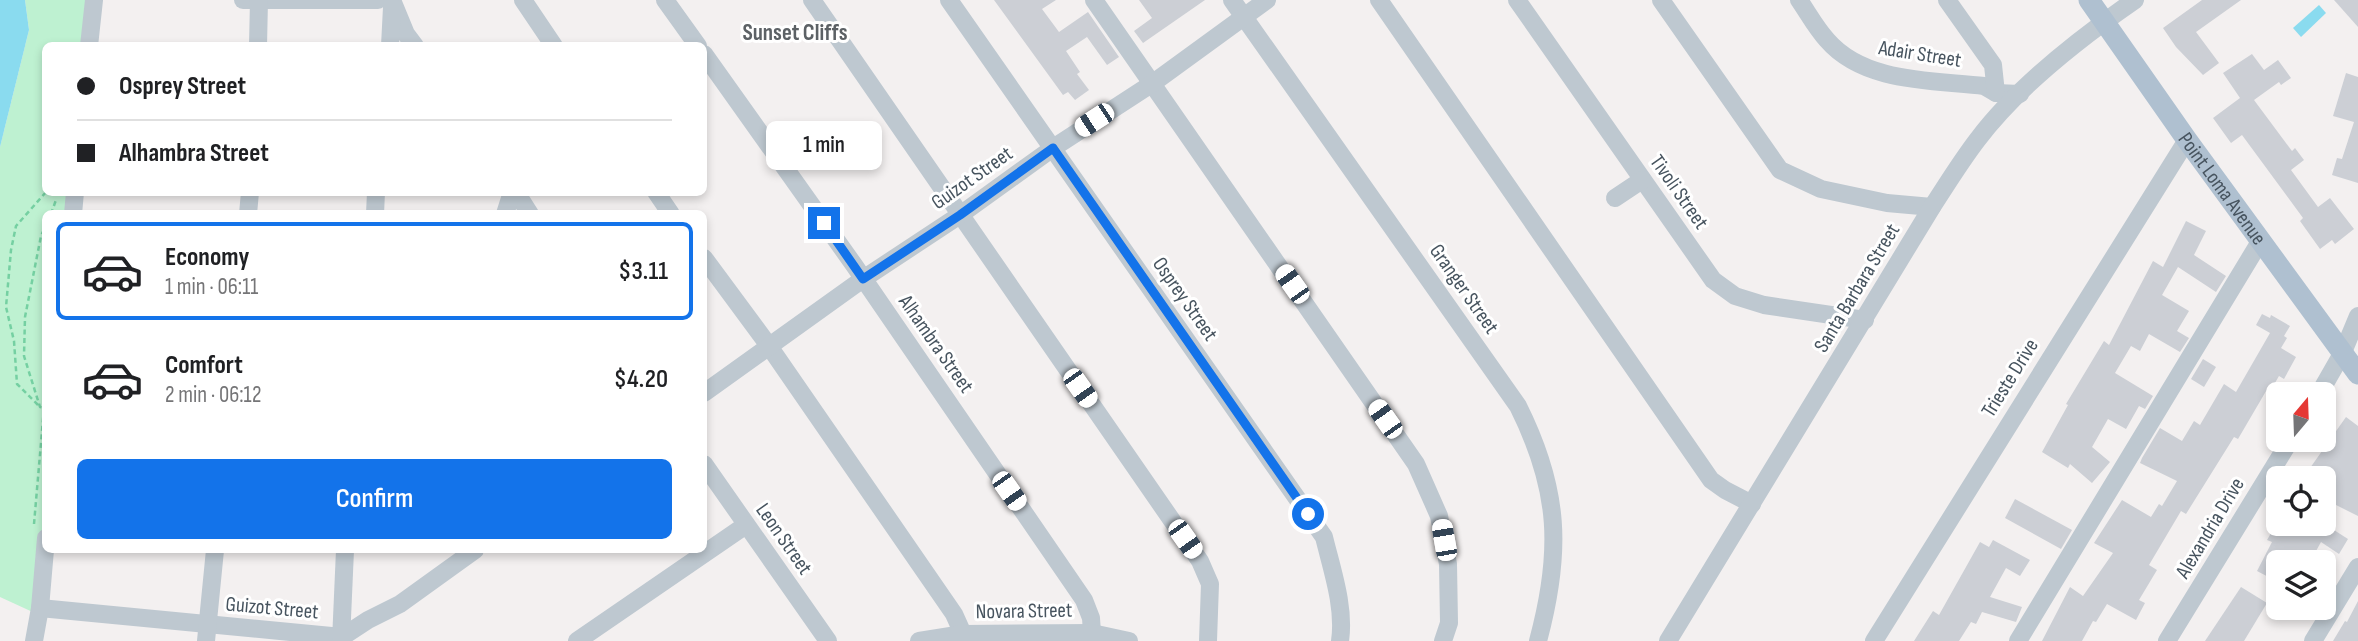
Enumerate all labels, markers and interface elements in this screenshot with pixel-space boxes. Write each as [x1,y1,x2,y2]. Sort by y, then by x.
district label: Sunset Cliffs [742,19,848,47]
street label: Adair Street [1876,35,1963,73]
text: Osprey Street [119,71,246,102]
car [1071,100,1118,140]
callout: 1 min [766,122,882,170]
street label: Point Loma Avenue [2173,128,2272,250]
text: 1 min [803,131,845,159]
text: Alhambra Street [119,138,269,169]
street label: Guizot Street [927,141,1017,215]
street label: Tivoli Street [1644,150,1714,234]
route end [808,207,840,239]
street label: Santa Barbara Street [1809,219,1905,357]
street label: Granger Street [1424,239,1504,339]
icon: car [81,240,144,303]
text: Economy [165,242,249,273]
street label: Osprey Street [1147,252,1223,346]
text: $3.11 [618,256,668,287]
car [1272,261,1313,307]
text: 1 min · 06:11 [165,273,258,301]
street label: Alhambra Street [893,289,979,398]
street label: Trieste Drive [1976,334,2044,422]
icon: car [81,348,144,411]
text: Comfort [165,350,243,381]
text: $4.20 [614,364,668,395]
car [1060,365,1101,411]
text: 2 min · 06:12 [165,381,261,409]
north arrow [2266,382,2336,452]
map controls [2266,382,2336,620]
car [1365,396,1406,442]
button: Confirm [77,459,672,539]
button: locate [2266,466,2336,536]
car [989,468,1030,514]
street label: Alexandria Drive [2170,473,2250,584]
route start [1292,498,1324,530]
street label: Leon Street [750,499,818,579]
car [1165,516,1206,562]
car [1431,517,1458,563]
button: layers [2266,550,2336,620]
street label: Guizot Street [224,591,320,625]
street label: Novara Street [975,598,1073,624]

